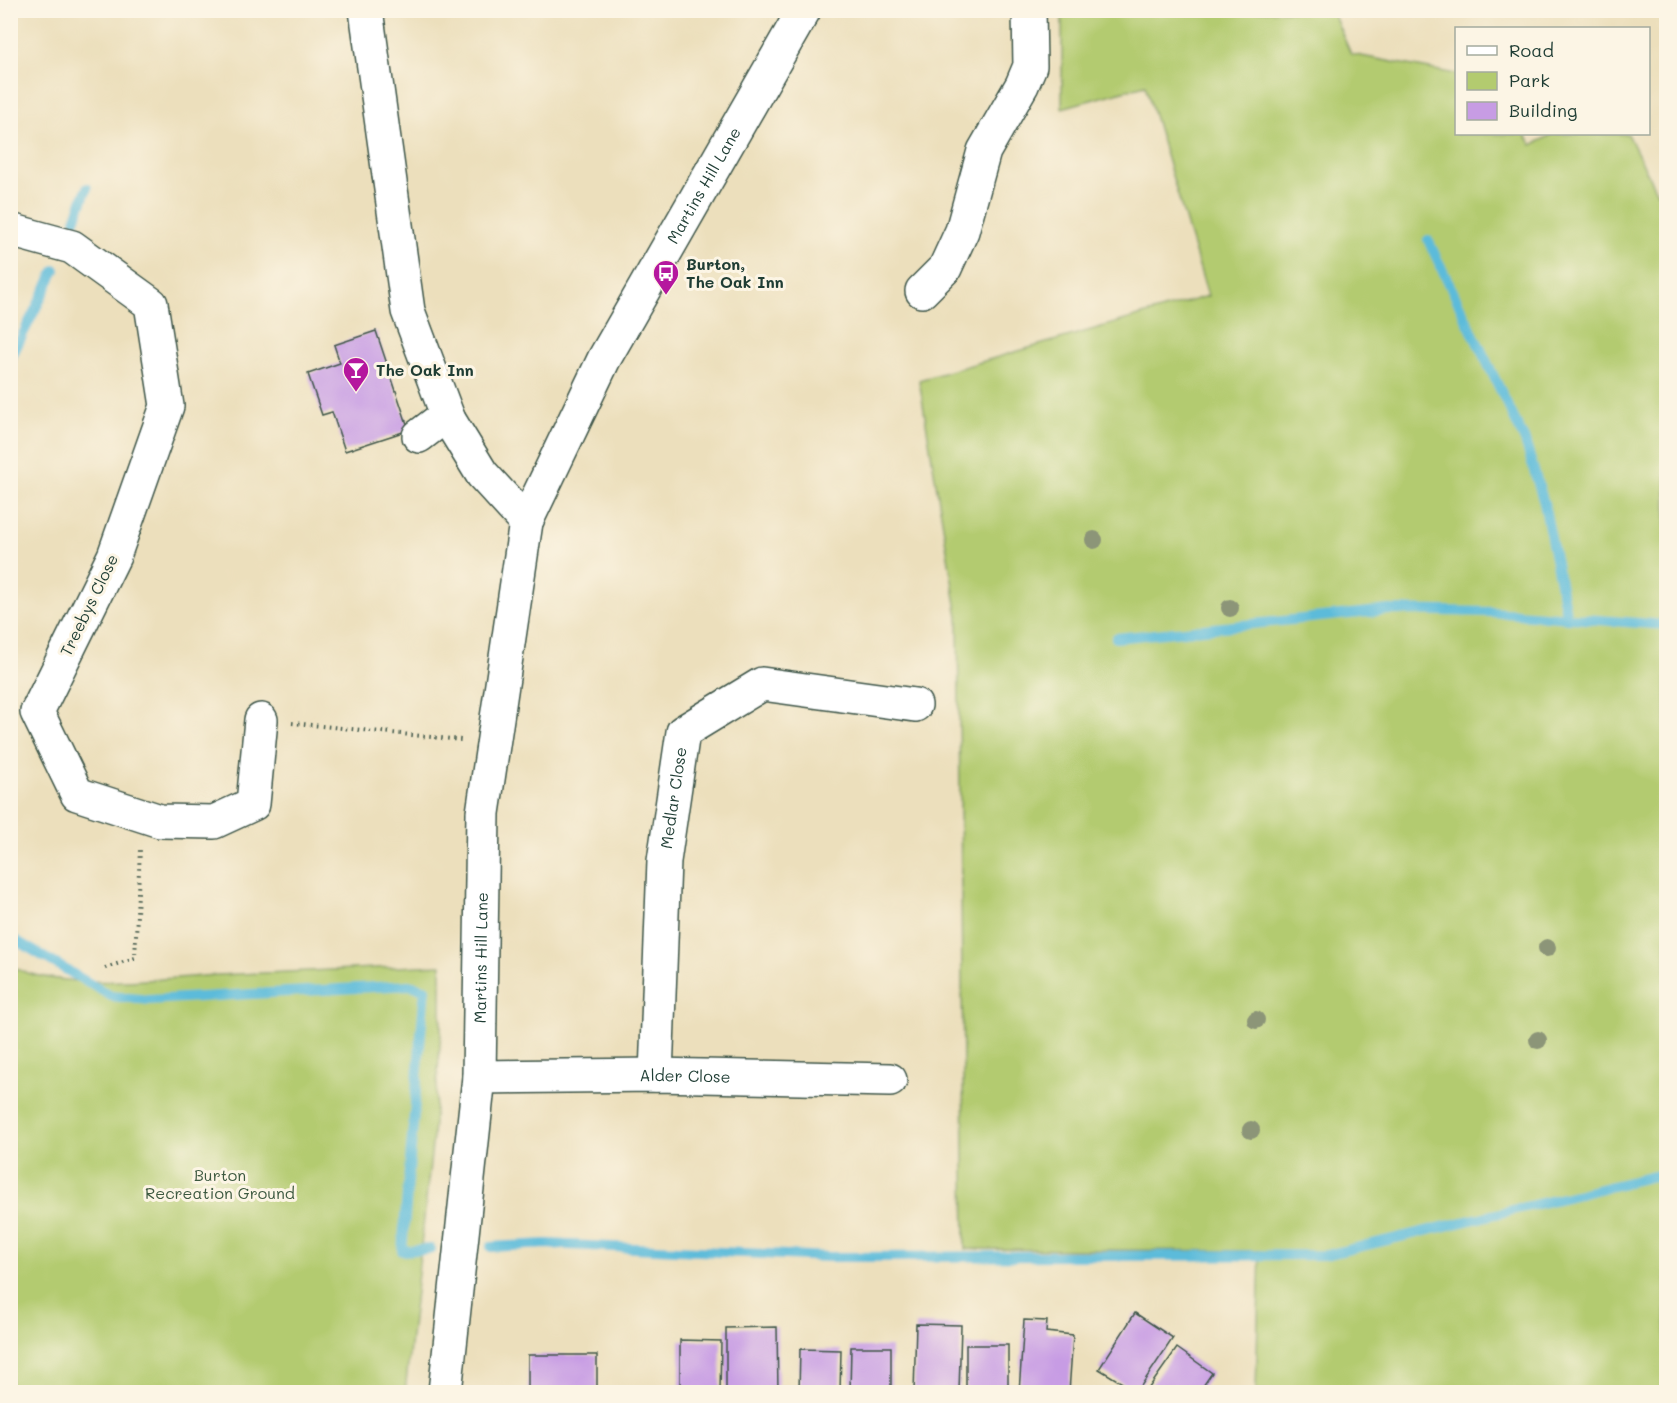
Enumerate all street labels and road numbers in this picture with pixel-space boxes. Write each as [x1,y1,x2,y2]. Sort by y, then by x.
street label: Martins Hill Lane [661,123,745,247]
street label: Treebys Close [55,550,122,659]
street label: Medlar Close [655,745,691,850]
street label: Martins Hill Lane [469,892,492,1024]
street label: Alder Close [639,1064,731,1087]

